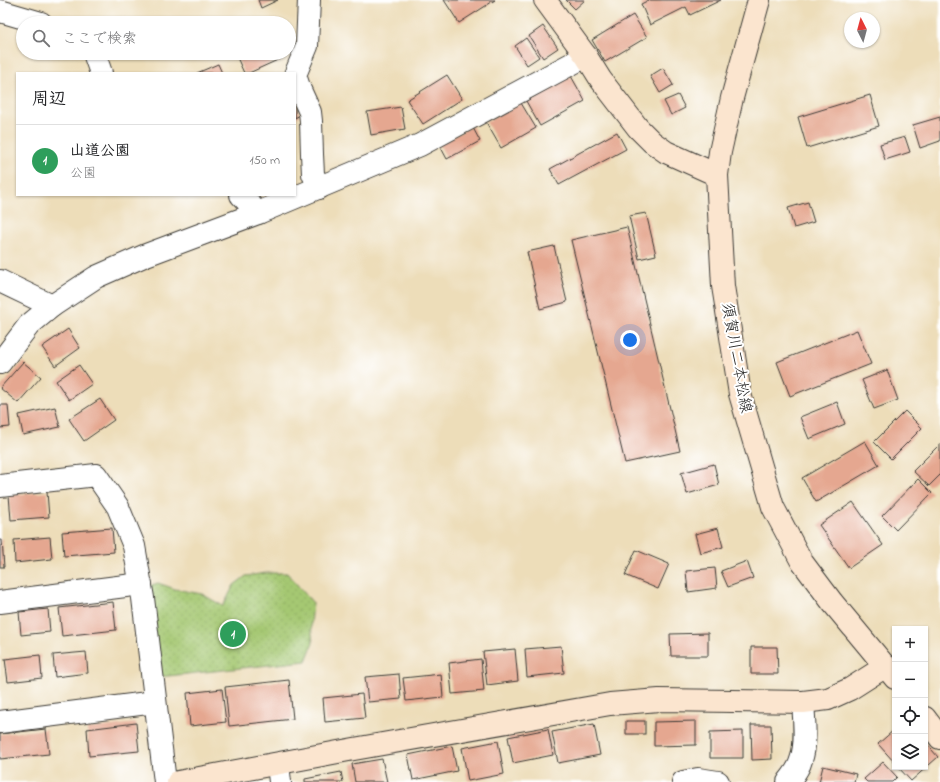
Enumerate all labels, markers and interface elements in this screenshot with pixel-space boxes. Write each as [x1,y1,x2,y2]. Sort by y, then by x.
north arrow [844,12,880,48]
search box [16,16,296,60]
icon: search [30,27,52,49]
text: ここで検索 [62,28,137,50]
text: 周辺 [32,87,66,112]
text: 山道公園 [70,140,130,162]
text: 1 [43,151,47,170]
text: 150 m [249,151,280,170]
text: 公園 [70,164,96,183]
street label: 須賀川二本松線 [714,301,758,415]
your location [620,330,640,350]
pin: 1 [220,619,246,649]
map controls [892,626,928,770]
button: + [892,626,928,662]
button: − [892,662,928,698]
button: locate [892,698,928,734]
button: layers [892,734,928,770]

